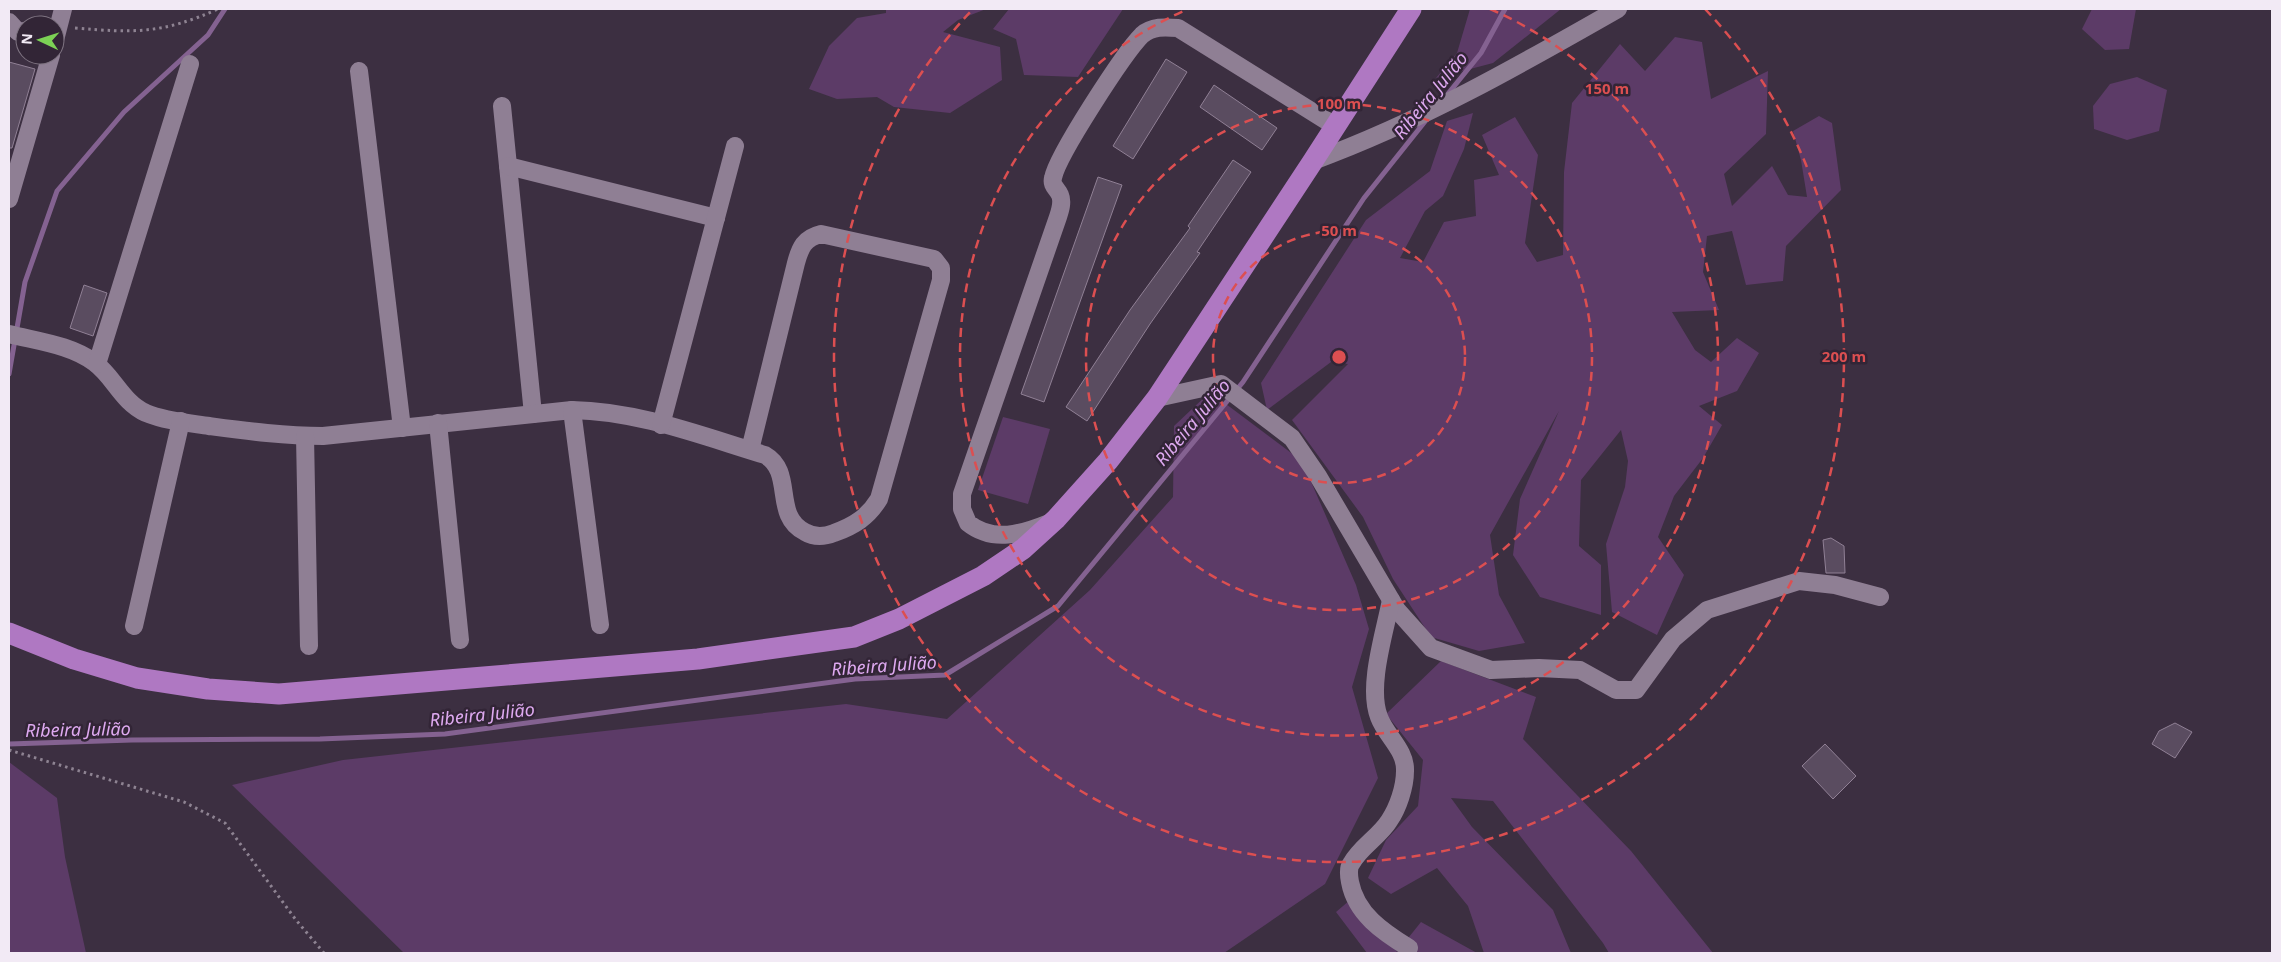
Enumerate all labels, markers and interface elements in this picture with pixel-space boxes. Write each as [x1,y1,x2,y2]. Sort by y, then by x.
north arrow [15,15,65,65]
text: N [17,33,36,45]
water label: Ribeira Julião [1387,46,1473,144]
text: 150 m [1585,78,1629,98]
text: 100 m [1317,93,1361,113]
text: 50 m [1321,220,1357,240]
text: 200 m [1822,346,1866,366]
centre of rings [1330,348,1348,366]
water label: Ribeira Julião [1149,374,1235,470]
water label: Ribeira Julião [830,649,938,681]
water label: Ribeira Julião [428,697,536,731]
water label: Ribeira Julião [25,716,131,742]

